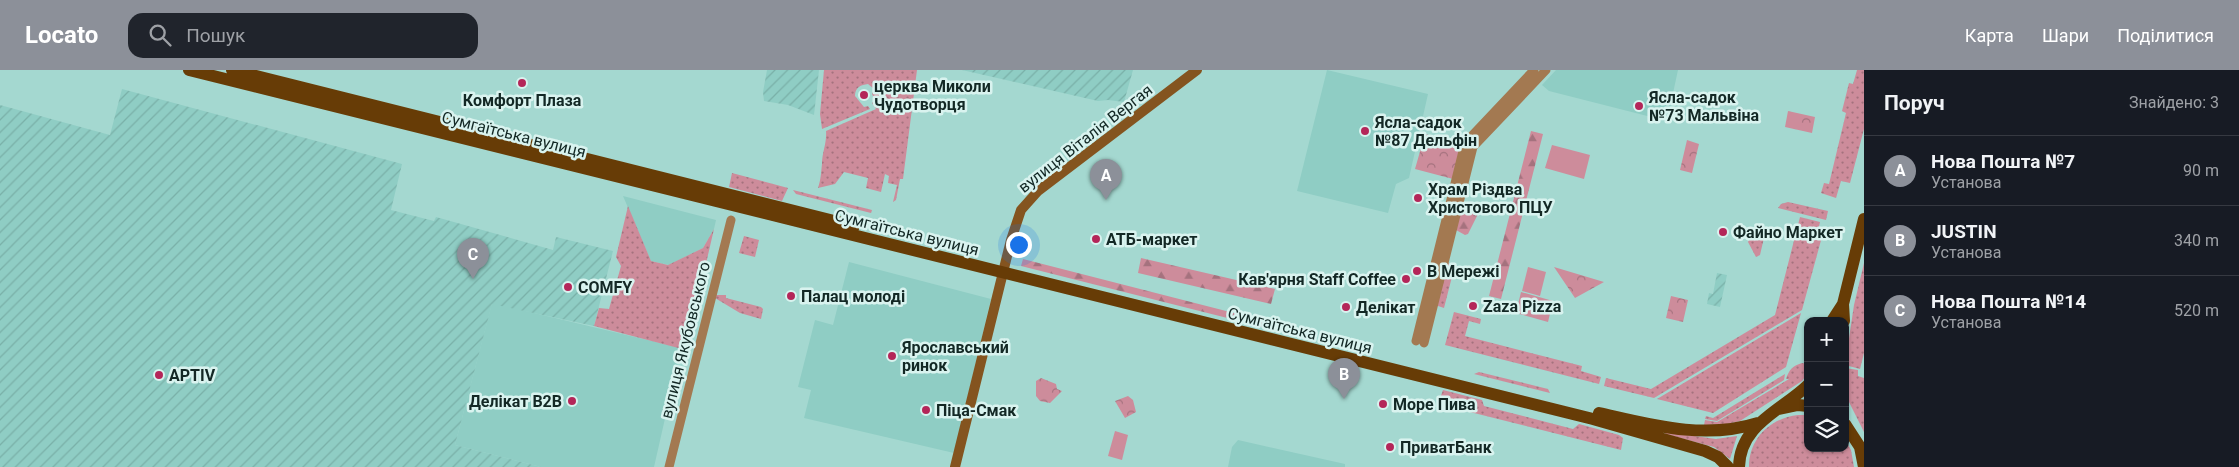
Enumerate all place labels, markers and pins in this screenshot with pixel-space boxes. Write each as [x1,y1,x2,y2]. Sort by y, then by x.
marker: Комфорт Плаза [516,77,528,89]
place label: церква Миколи Чудотворця [874,77,991,114]
place label: Ясла-садок №73 Мальвіна [1648,88,1759,125]
marker: церква Миколи Чудотворця [858,89,870,101]
place label: Комфорт Плаза [463,91,582,110]
marker: Ясла-садок №73 Мальвіна [1633,100,1645,112]
place label: Ясла-садок №87 Дельфін [1374,113,1477,150]
marker: Ясла-садок №87 Дельфін [1359,125,1371,137]
pin: A [1090,159,1122,200]
place label: Храм Різдва Христового ПЦУ [1428,180,1553,217]
marker: Храм Різдва Христового ПЦУ [1412,192,1424,204]
place label: Файно Маркет [1733,223,1843,242]
marker: Файно Маркет [1717,226,1729,238]
place label: АТБ-маркет [1106,230,1197,249]
marker: АТБ-маркет [1090,233,1102,245]
pin: C [457,238,489,279]
place label: В Мережі [1427,262,1499,281]
marker: В Мережі [1411,265,1423,277]
place label: Кав'ярня Staff Coffee [1238,270,1396,289]
marker: Кав'ярня Staff Coffee [1400,273,1412,285]
place label: COMFY [578,278,632,297]
marker: COMFY [562,281,574,293]
place label: Палац молоді [801,287,905,306]
marker: Палац молоді [785,290,797,302]
place label: Zaza Pizza [1483,297,1562,316]
place label: Делікат [1356,298,1415,317]
marker: Zaza Pizza [1467,300,1479,312]
marker: Делікат [1340,301,1352,313]
place label: Ярославський ринок [901,338,1009,375]
marker: Ярославський ринок [886,350,898,362]
pin: B [1328,358,1360,399]
place label: APTIV [169,366,216,385]
marker: APTIV [153,369,165,381]
place label: Делікат B2B [469,392,562,411]
marker: Делікат B2B [566,395,578,407]
place label: Море Пива [1393,395,1476,414]
marker: Море Пива [1377,398,1389,410]
place label: Піца-Смак [936,401,1017,420]
marker: Піца-Смак [920,404,932,416]
place label: ПриватБанк [1400,438,1493,457]
marker: ПриватБанк [1384,441,1396,453]

